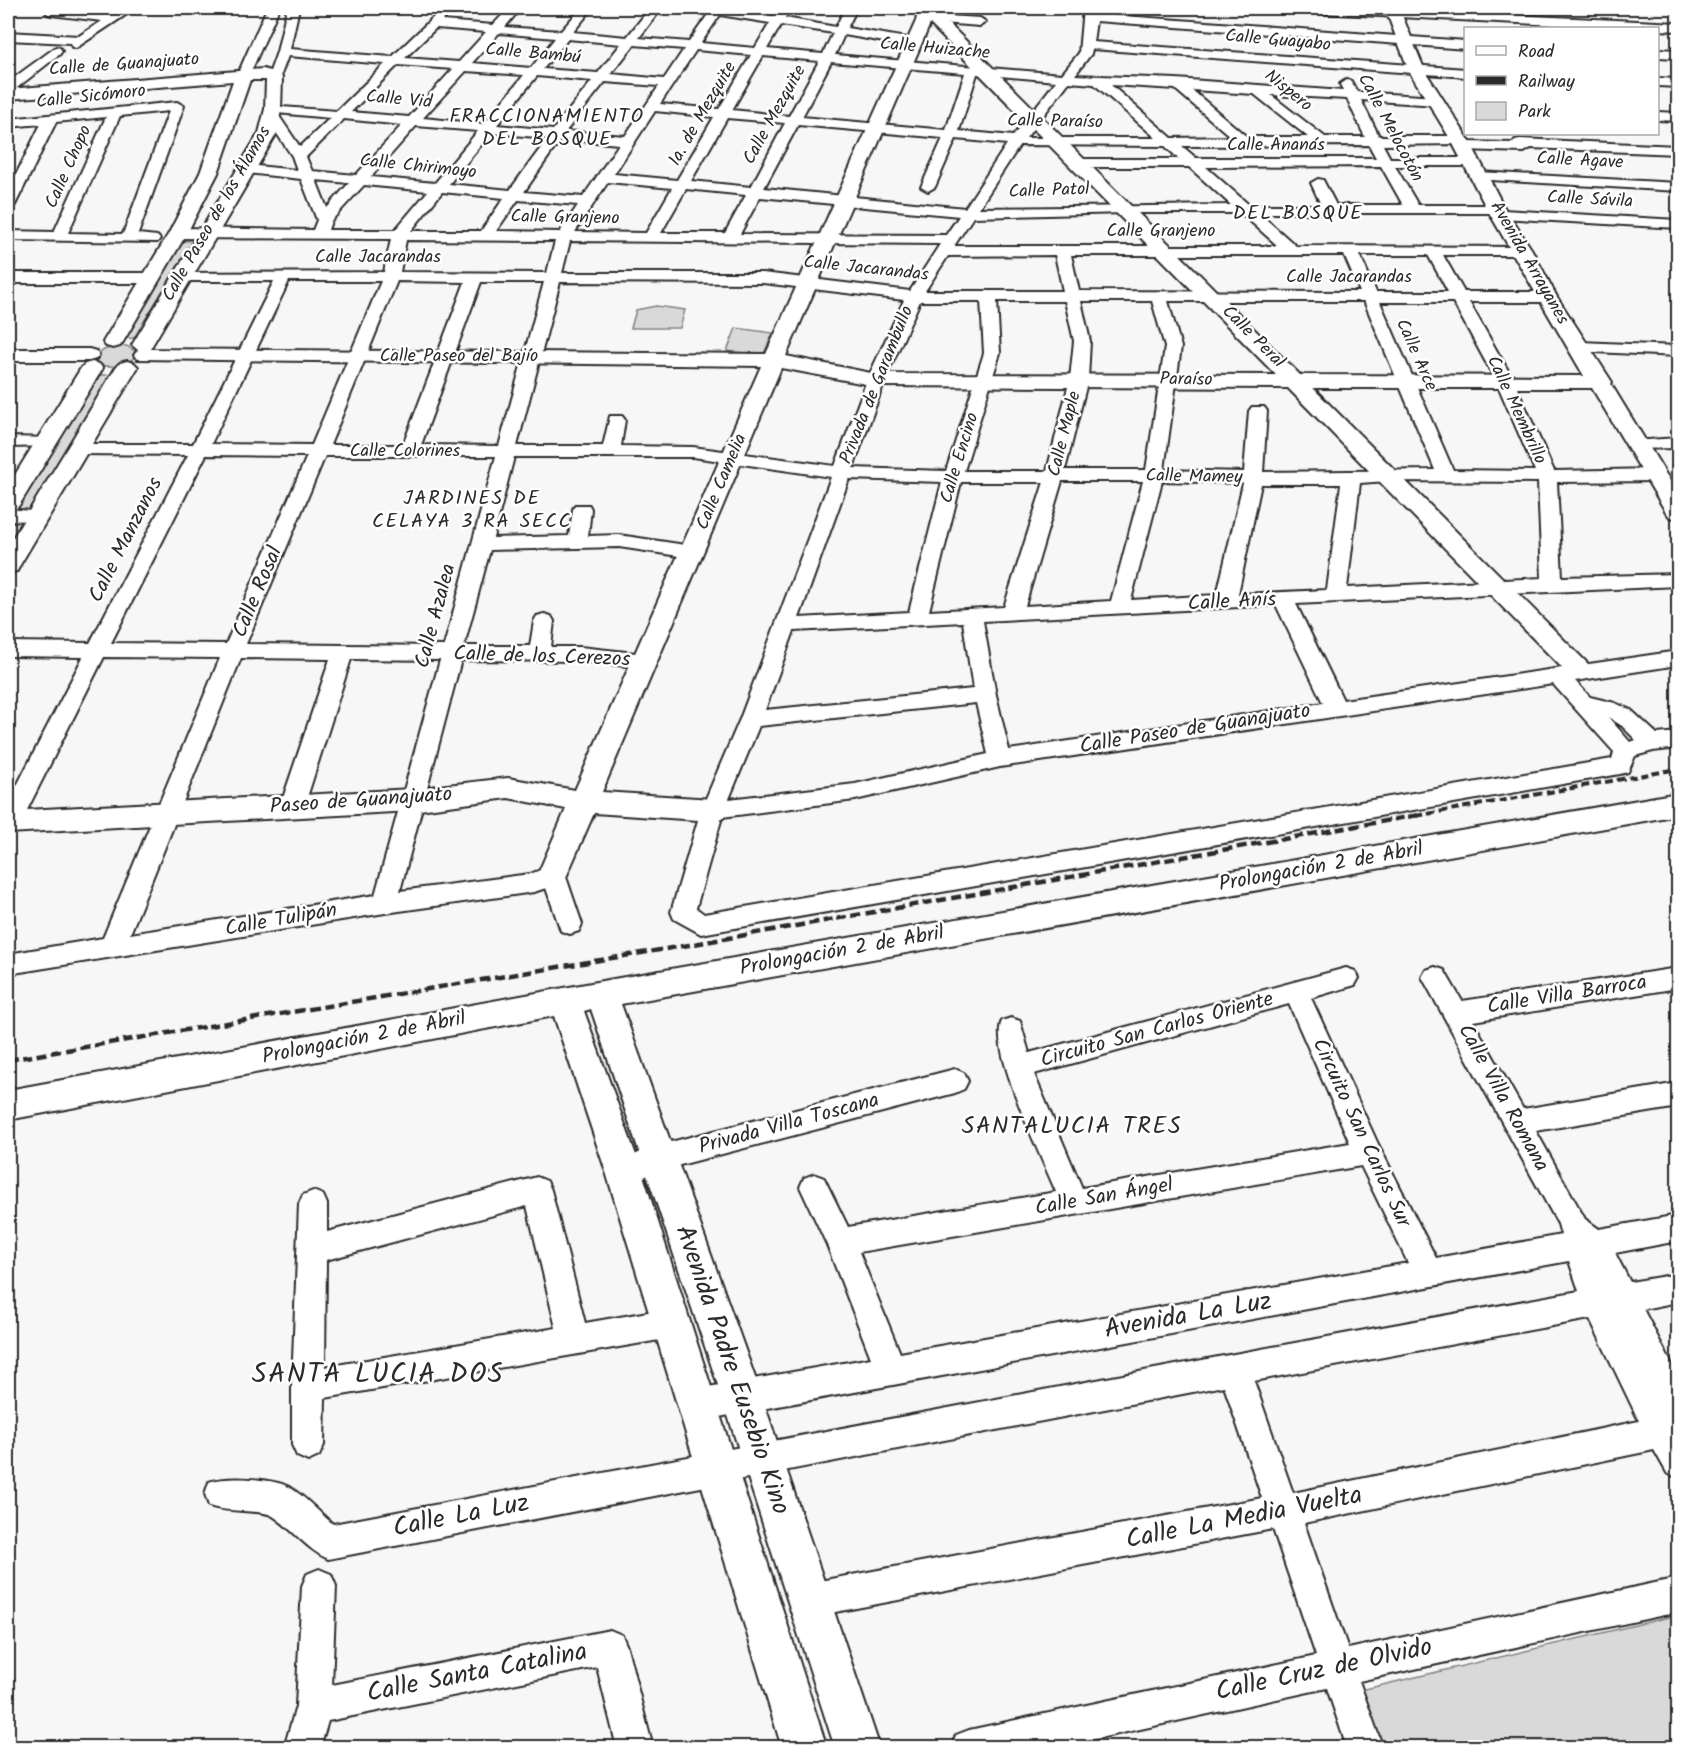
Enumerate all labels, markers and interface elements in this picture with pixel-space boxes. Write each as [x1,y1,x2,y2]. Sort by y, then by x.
street label: Calle Guayabo [1224,22,1332,60]
legend [1464,27,1659,135]
street label: Calle Huizache [879,30,991,68]
street label: Calle Bambú [484,35,582,73]
text: Road [1518,38,1555,67]
street label: Calle de Guanajuato [48,45,200,85]
street label: 1a. de Mezquite [661,56,745,172]
street label: Calle Mezquite [736,60,814,170]
street label: Nispero [1258,62,1318,120]
text: Railway [1518,68,1575,97]
street label: Calle Melocotón [1349,69,1431,187]
street label: Calle Sicómoro [35,77,147,117]
street label: Calle Vid [365,83,434,117]
text: Park [1518,98,1551,127]
district label: FRACCIONAMIENTO DEL BOSQUE [449,101,645,156]
street label: Calle Paraíso [1007,107,1103,137]
street label: Calle Chopo [38,121,100,213]
street label: Calle Paseo de los Álamos [155,121,279,307]
street label: Calle Ananás [1227,131,1325,160]
street label: Calle Agave [1536,144,1624,178]
street label: Calle Chirimoyo [358,146,478,188]
street label: Calle Patol [1008,175,1091,207]
street label: Calle Sávila [1546,183,1634,217]
street label: Avenida Arrayanes [1482,196,1576,331]
district label: DEL BOSQUE [1233,198,1363,230]
street label: Calle Granjeno [510,203,620,233]
street label: Calle Granjeno [1107,217,1215,246]
street label: Calle Jacarandas [315,243,441,272]
street label: Calle Jacarandas [802,248,930,290]
street label: Calle Jacarandas [1286,263,1412,292]
street label: Calle Peral [1214,298,1292,376]
street label: Privada de Garambullo [832,302,922,468]
street label: Calle Arce [1387,314,1445,396]
street label: Calle Paseo del Bajío [380,342,538,371]
street label: Calle Membrillo [1478,351,1554,469]
street label: Paraíso [1159,365,1213,395]
street label: Calle Maple [1040,388,1090,480]
street label: Calle Encino [932,409,988,507]
street label: Calle Camelia [689,429,755,535]
street label: Calle Colorines [350,437,461,466]
street label: Calle Mamey [1145,462,1243,492]
street label: Calle Manzanos [80,471,172,609]
district label: JARDINES DE CELAYA 3 RA SECC [372,483,572,538]
street label: Calle Rosal [224,541,292,643]
street label: Calle Azalea [406,560,466,672]
street label: Calle Anís [1187,583,1277,621]
street label: Calle de los Cerezos [453,637,631,677]
street label: Calle Paseo de Guanajuato [1077,694,1313,764]
street label: Paseo de Guanajuato [269,778,453,824]
street label: Prolongación 2 de Abril [1216,833,1426,901]
street label: Calle Tulipán [222,894,340,946]
street label: Prolongación 2 de Abril [737,917,947,985]
street label: Calle Villa Barroca [1485,966,1649,1024]
street label: Circuito San Carlos Oriente [1037,983,1278,1077]
street label: Prolongación 2 de Abril [259,1002,469,1074]
street label: Calle Villa Romana [1449,1018,1557,1178]
street label: Circuito San Carlos Sur [1303,1033,1420,1234]
street label: Privada Villa Toscana [695,1084,883,1164]
district label: SANTALUCIA TRES [962,1107,1182,1146]
street label: Calle San Ángel [1032,1169,1176,1225]
street label: Avenida Padre Eusebio Kino [663,1220,801,1520]
street label: Avenida La Luz [1101,1281,1275,1351]
district label: SANTA LUCIA DOS [252,1352,504,1397]
street label: Calle La Media Vuelta [1122,1474,1366,1562]
street label: Calle La Luz [389,1482,533,1550]
street label: Calle Cruz de Olvido [1212,1627,1436,1713]
street label: Calle Santa Catalina [363,1631,591,1715]

